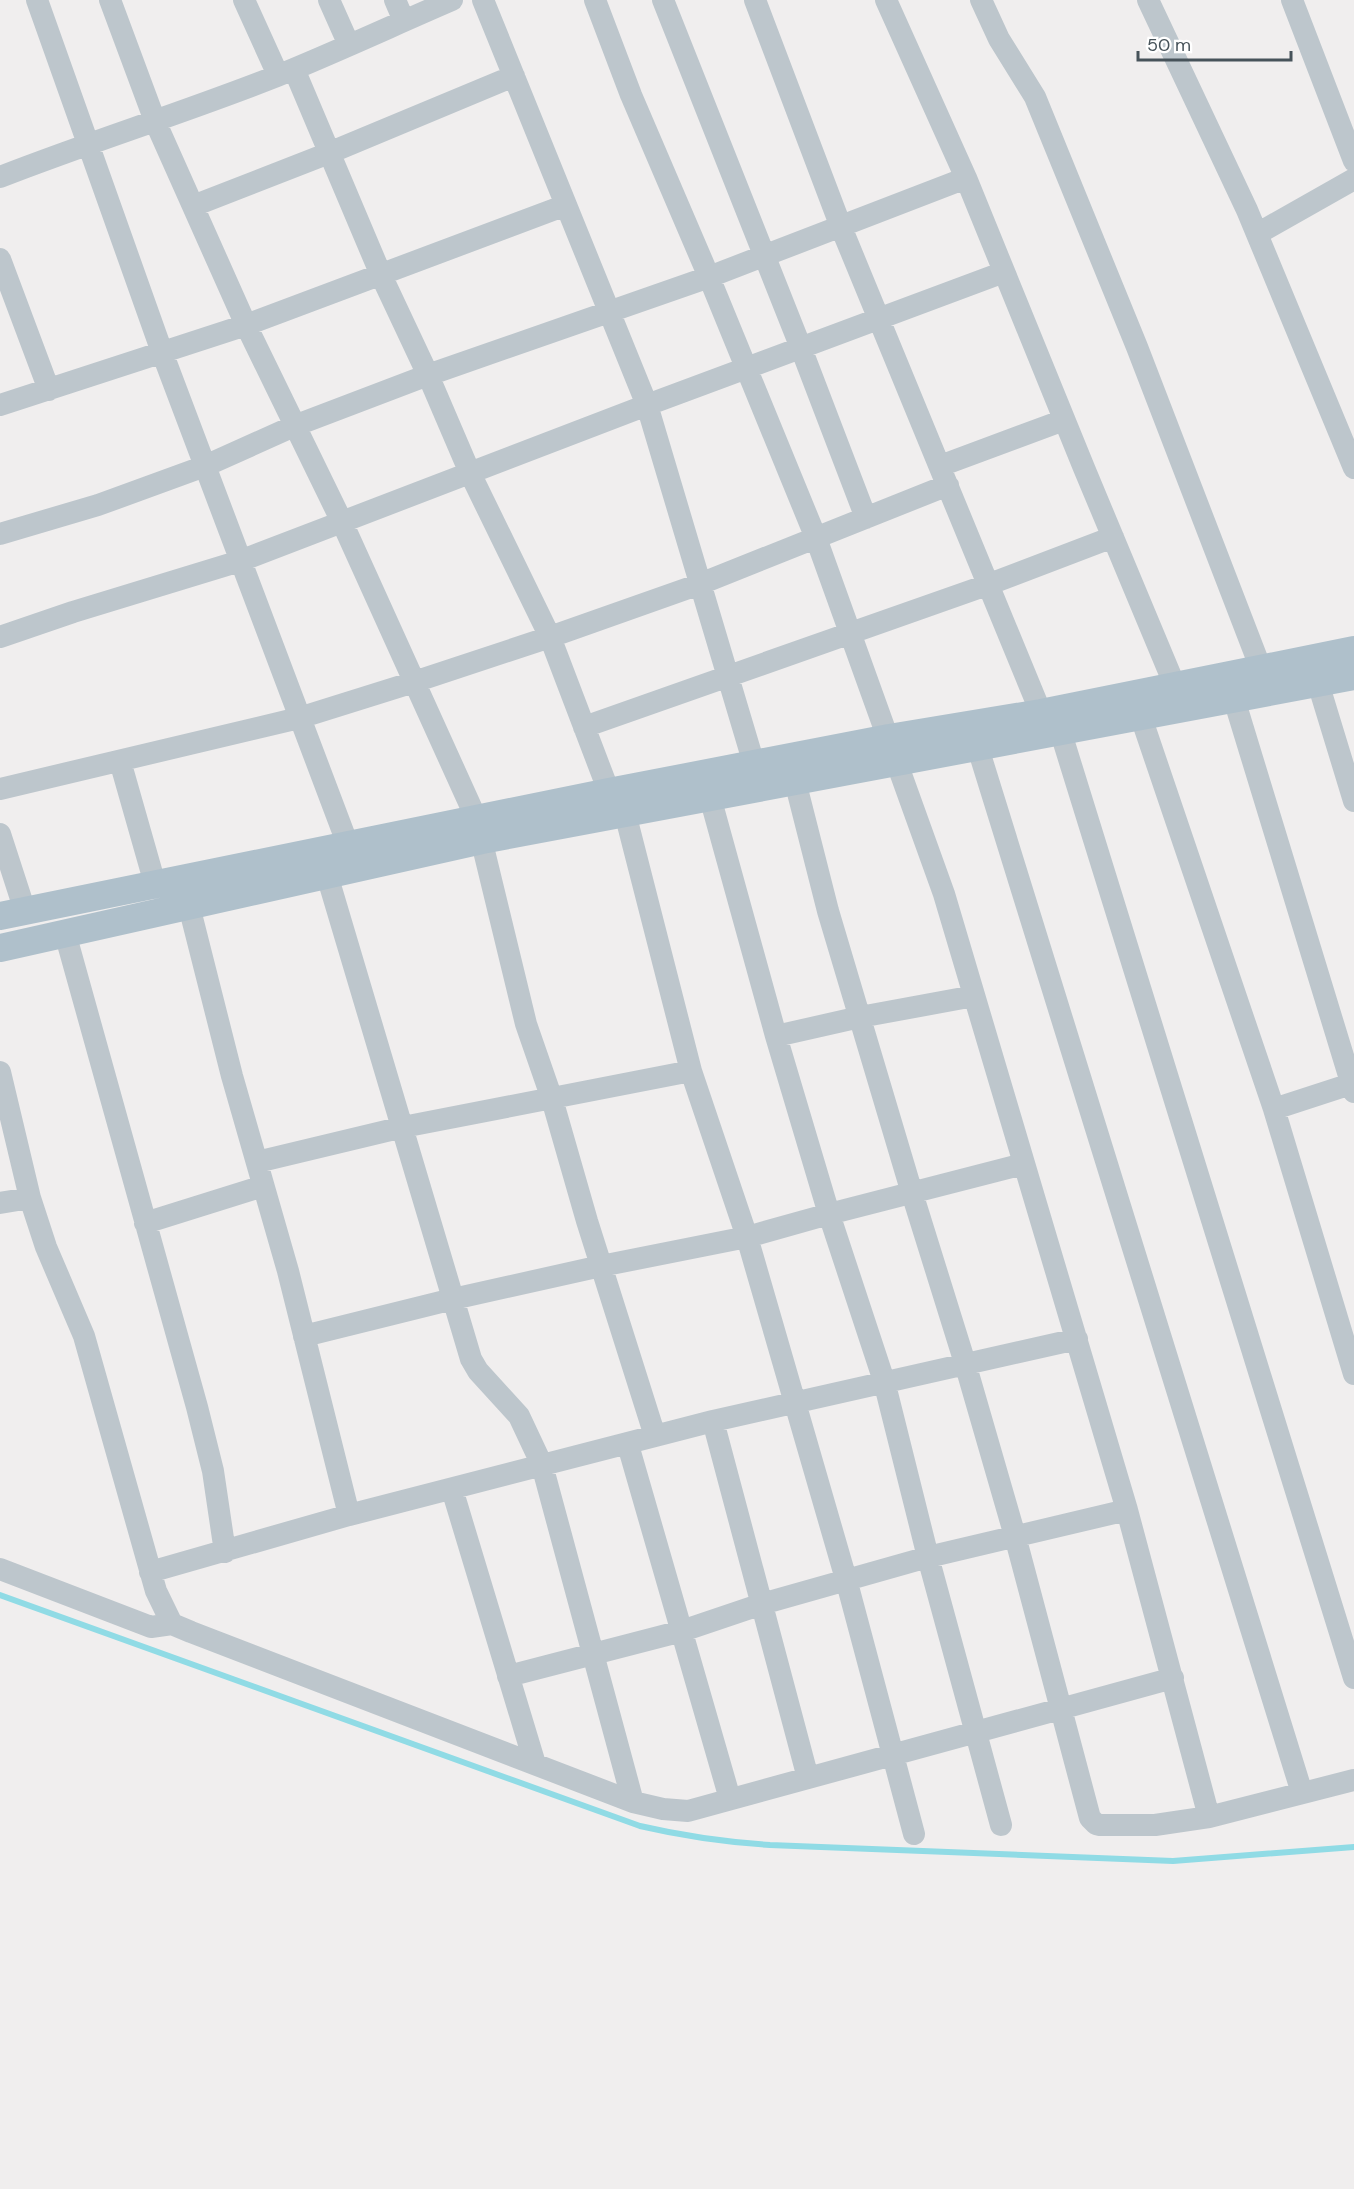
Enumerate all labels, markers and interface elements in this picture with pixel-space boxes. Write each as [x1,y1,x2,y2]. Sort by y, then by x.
scale bar [1138,24,1291,62]
text: 50 m [1147,33,1191,57]

